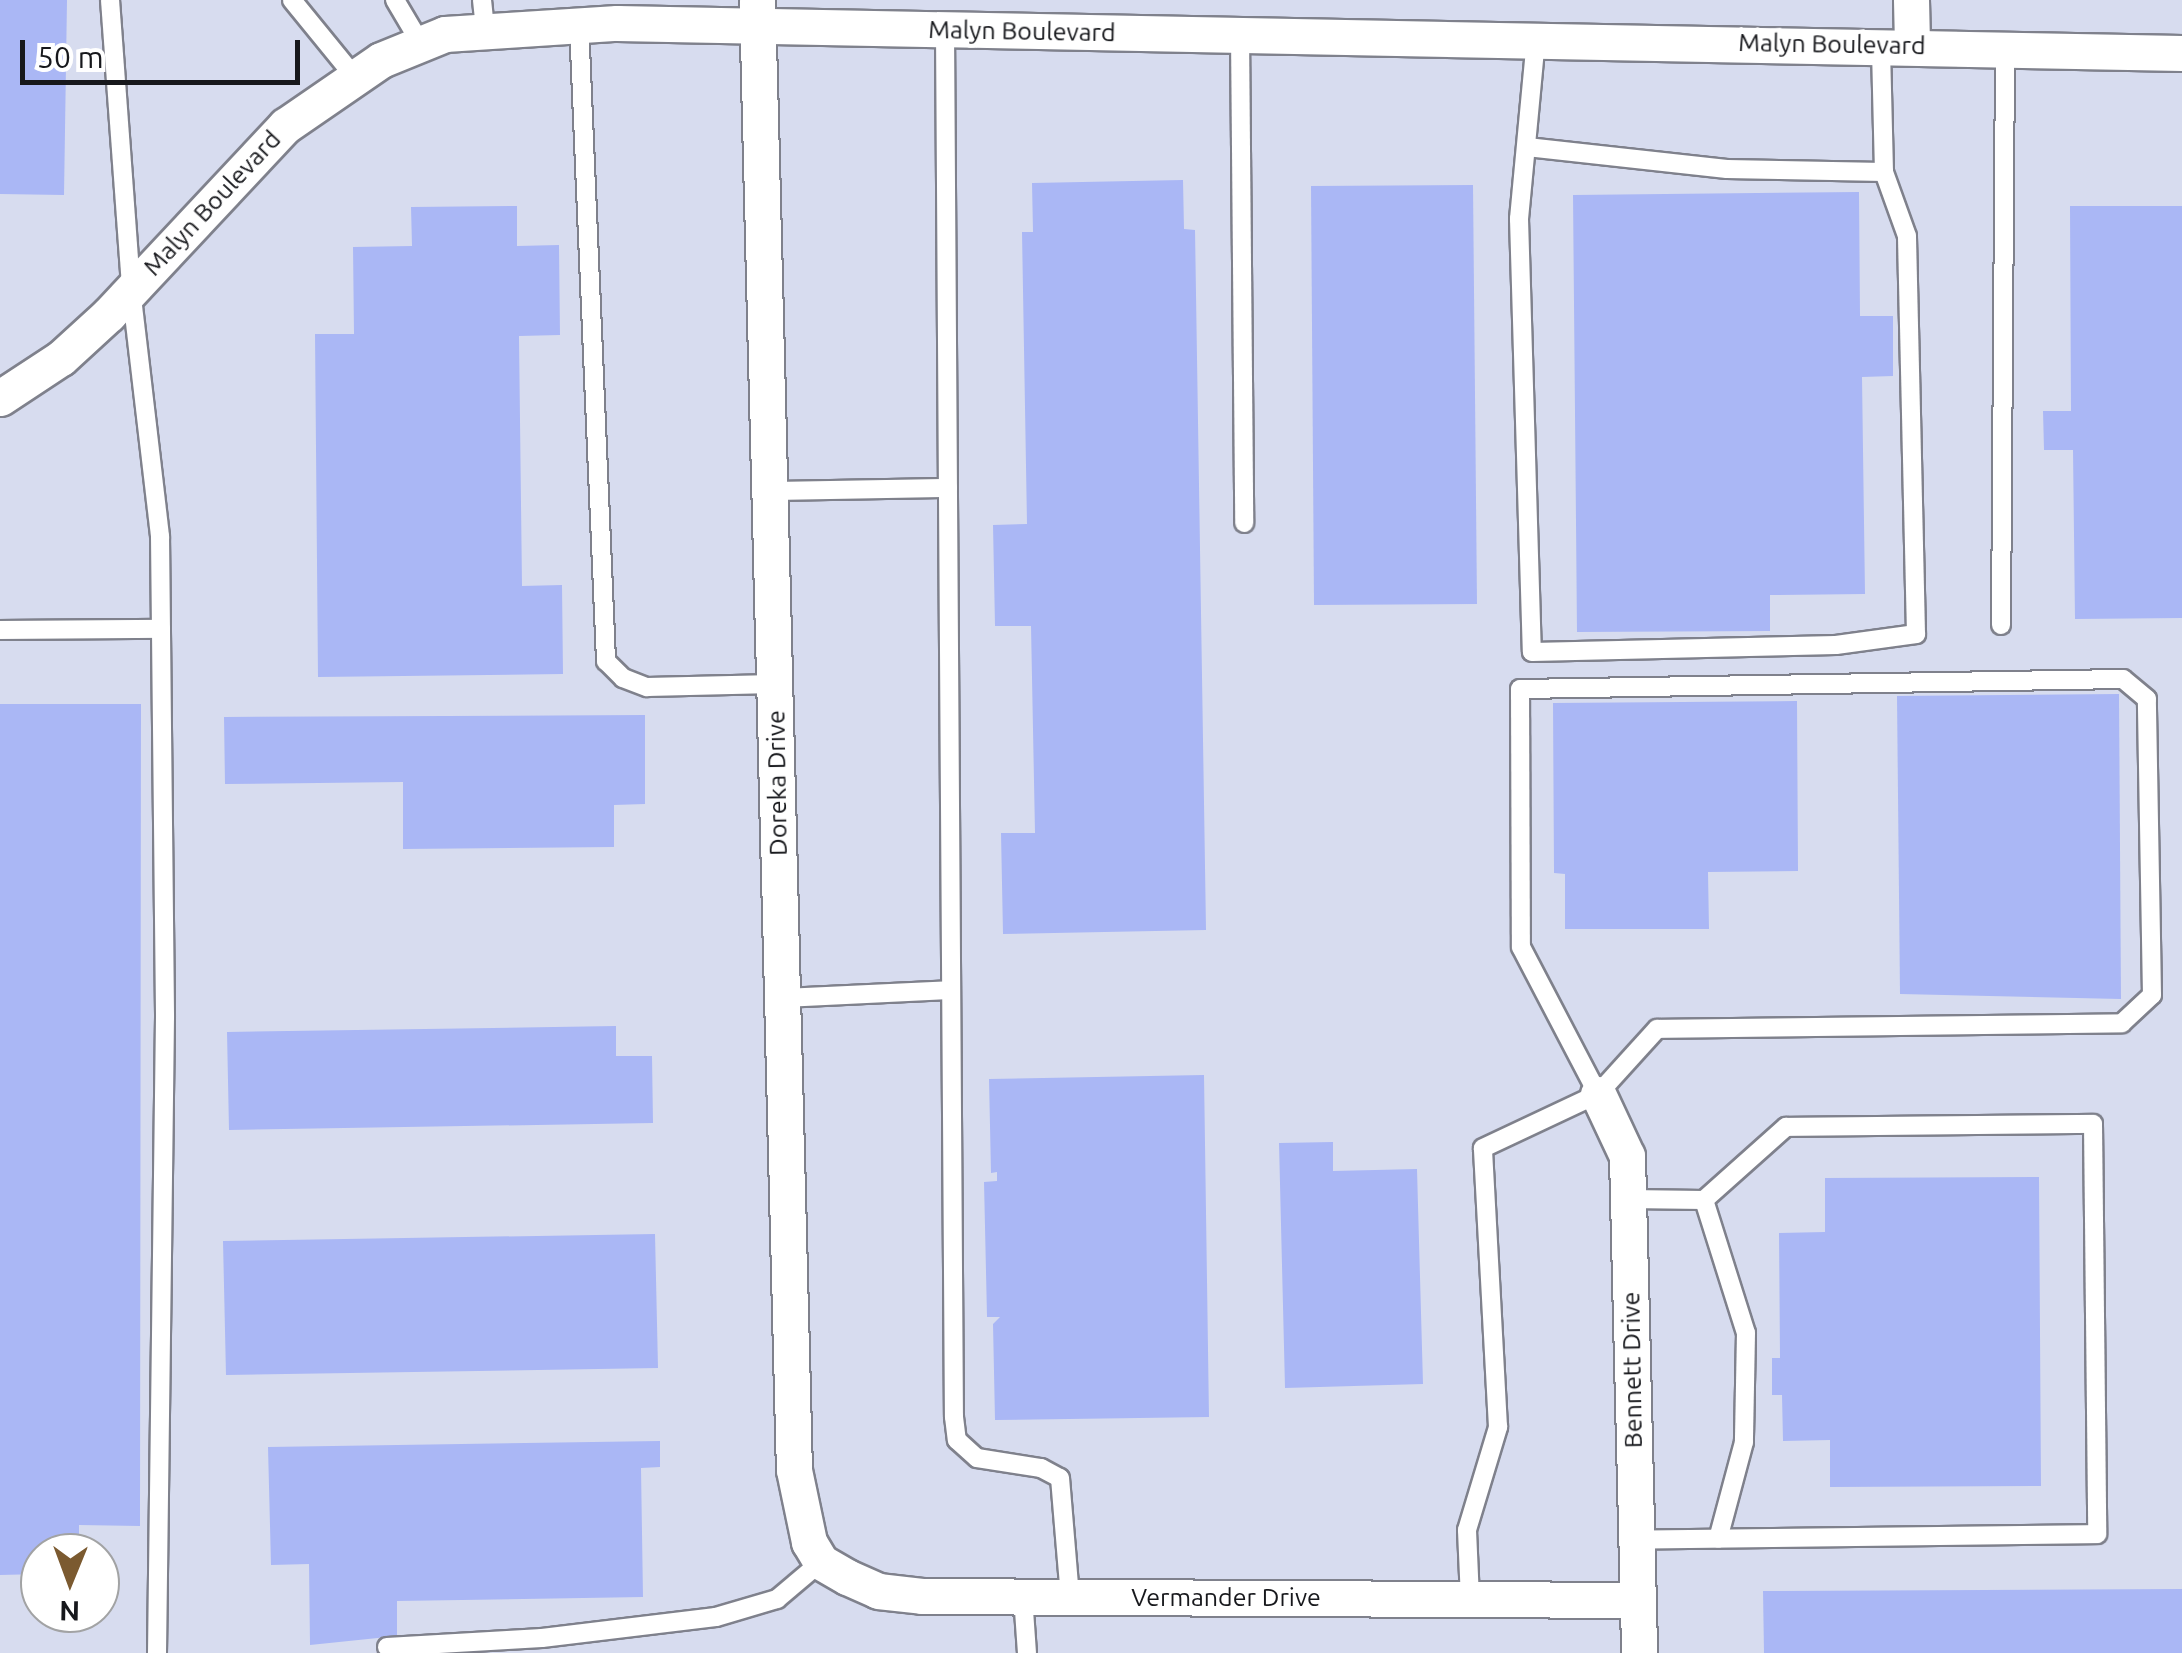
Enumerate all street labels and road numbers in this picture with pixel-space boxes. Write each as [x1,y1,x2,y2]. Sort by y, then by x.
street label: Malyn Boulevard [928,14,1116,48]
street label: Malyn Boulevard [1738,27,1926,61]
street label: Malyn Boulevard [137,124,287,282]
street label: Doreka Drive [761,710,793,856]
street label: Bennett Drive [1616,1292,1648,1448]
street label: Vermander Drive [1131,1582,1321,1612]

